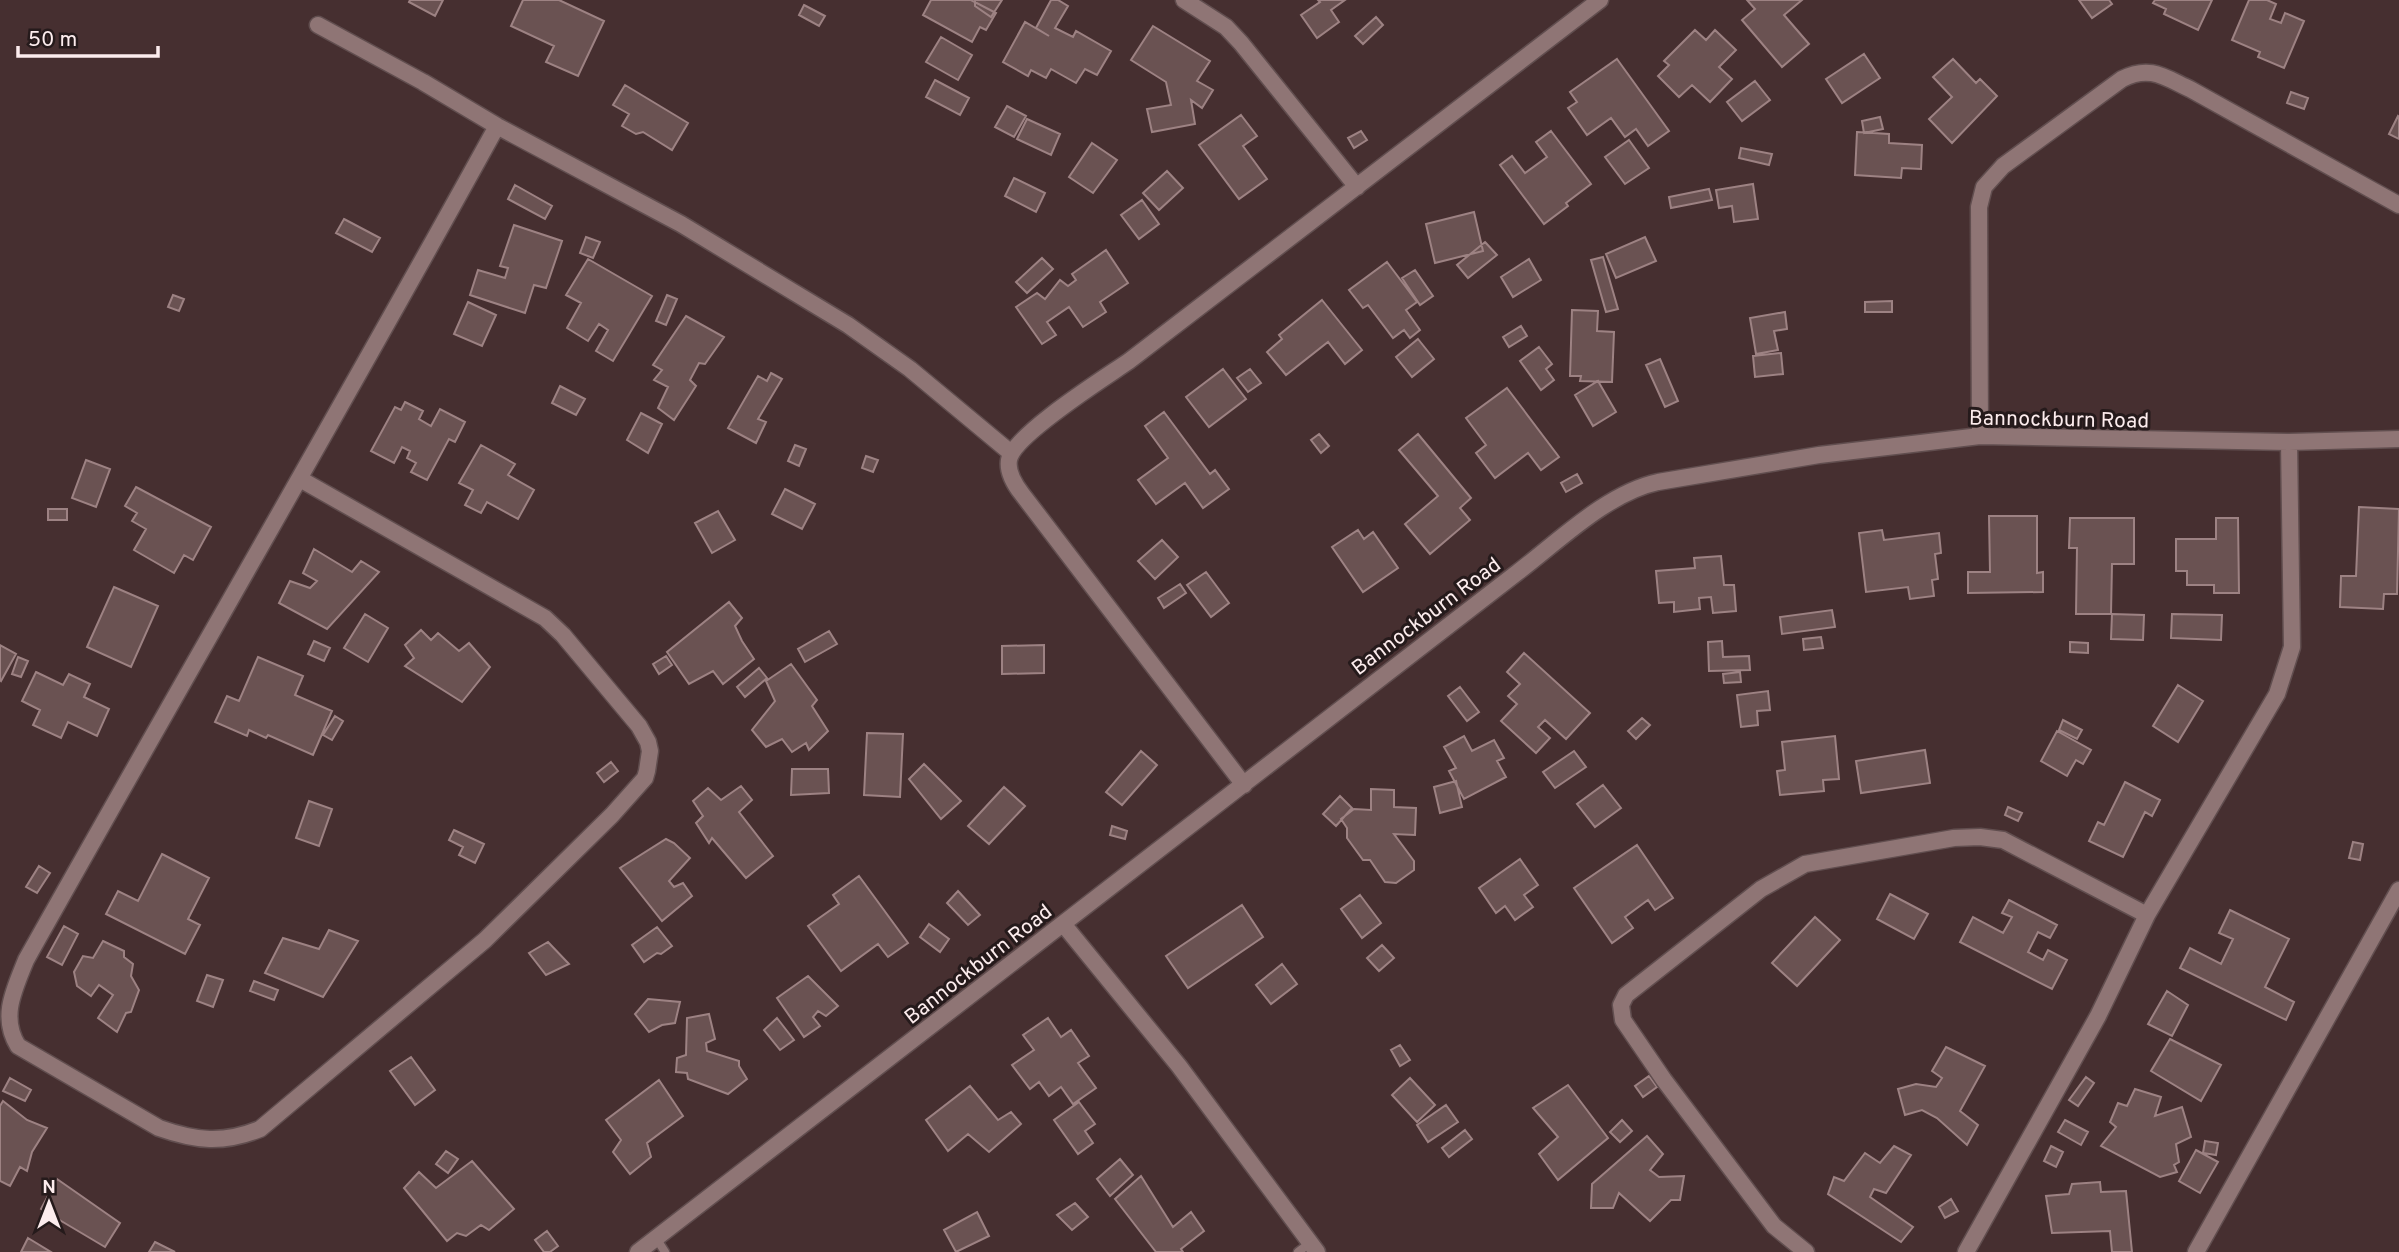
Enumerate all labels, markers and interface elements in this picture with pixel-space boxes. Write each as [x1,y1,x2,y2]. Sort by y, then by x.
scale bar [18,14,158,58]
text: 50 m [28,27,77,54]
street label: Bannockburn Road [1969,405,2149,436]
street label: Bannockburn Road [1347,552,1507,682]
street label: Bannockburn Road [900,899,1058,1031]
north arrow [14,1168,84,1238]
text: N [42,1176,56,1200]

